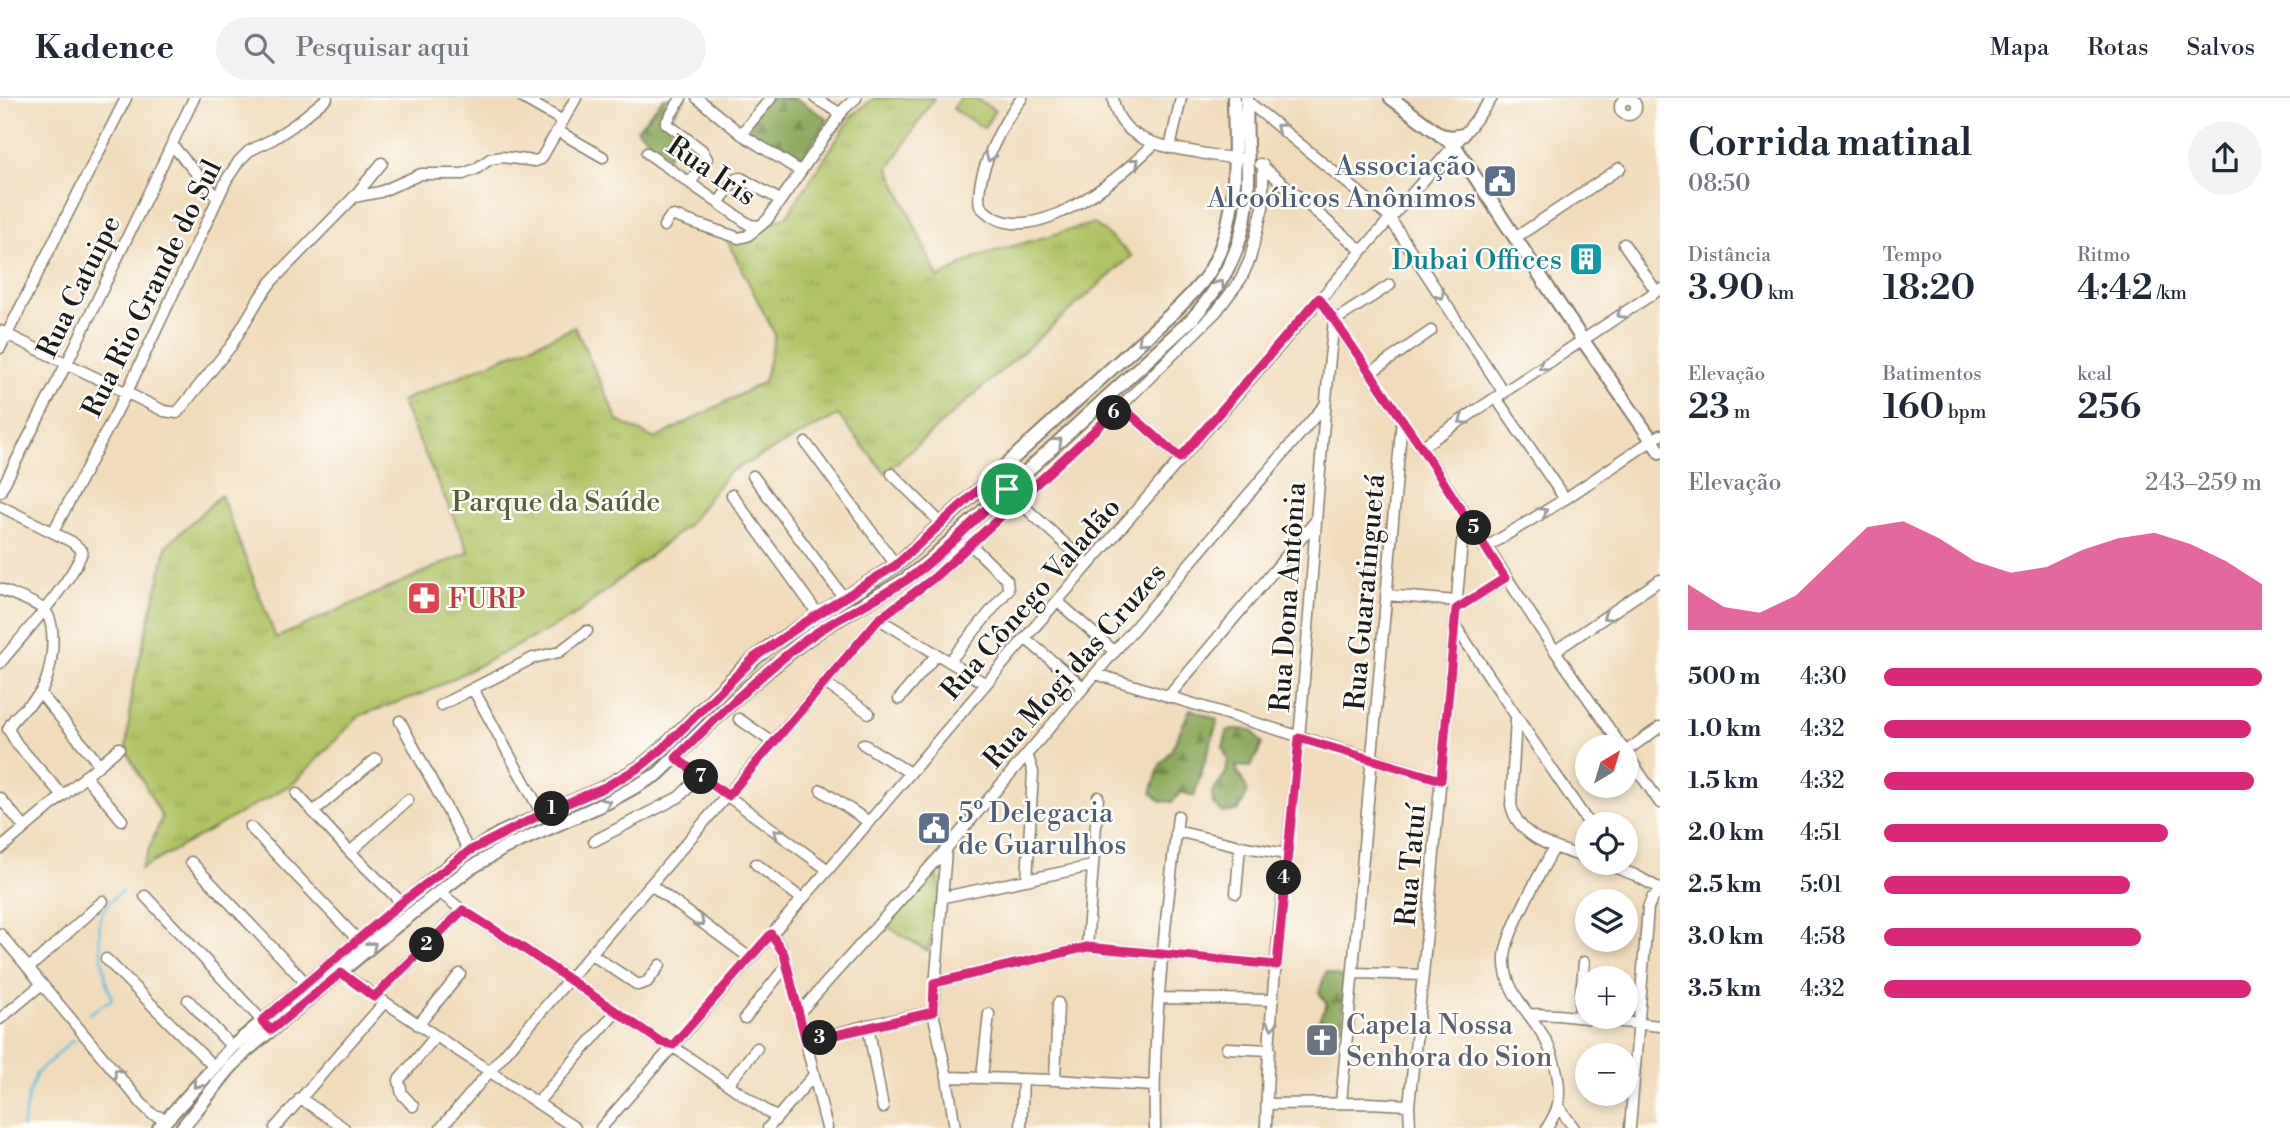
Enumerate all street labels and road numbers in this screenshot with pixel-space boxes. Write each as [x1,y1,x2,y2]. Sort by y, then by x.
street label: Rua Iris [660,129,762,214]
street label: Rua Rio Grande do Sul [75,154,230,423]
street label: Rua Catuipe [30,210,129,364]
street label: Rua Guaratinguetá [1338,472,1393,712]
street label: Rua Dona Antônia [1263,480,1314,713]
street label: Rua Cônego Valadão [934,490,1129,707]
street label: Rua Mogi das Cruzes [976,556,1174,776]
street label: Rua Tatuí [1389,801,1434,928]

